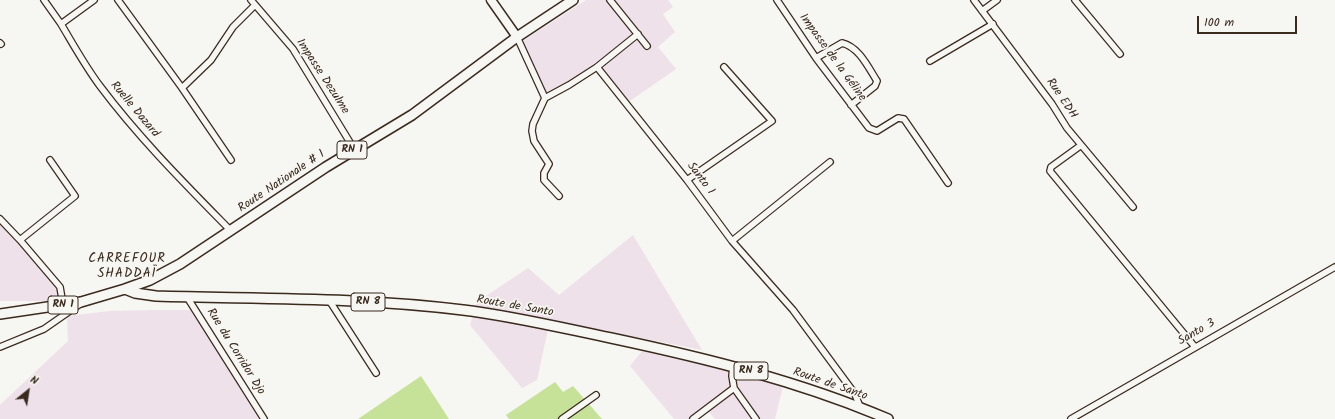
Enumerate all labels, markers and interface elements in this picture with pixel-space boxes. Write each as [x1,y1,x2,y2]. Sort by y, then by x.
scale bar [1199,8,1299,34]
street label: Impasse de la Géline [795,11,869,105]
text: 100 m [1204,13,1234,32]
street label: Impasse Dezulme [292,37,352,117]
street label: Rue EDH [1042,76,1080,122]
street label: Ruelle Dazard [106,79,162,141]
road number: RN 1 [337,141,367,159]
street label: Route Nationale # 1 [236,148,328,216]
street label: Santo 1 [683,160,717,198]
district label: CARREFOUR SHADDAÏ [88,252,166,283]
road number: RN 8 [351,293,385,311]
street label: Route de Santo [475,293,555,321]
road number: RN 1 [48,296,78,314]
street label: Rue du Corridor Djo [203,306,267,398]
street label: Santo 3 [1176,317,1218,349]
road number: RN 8 [734,362,768,380]
street label: Route de Santo [791,366,869,404]
north arrow [8,371,48,411]
text: N [26,371,42,390]

